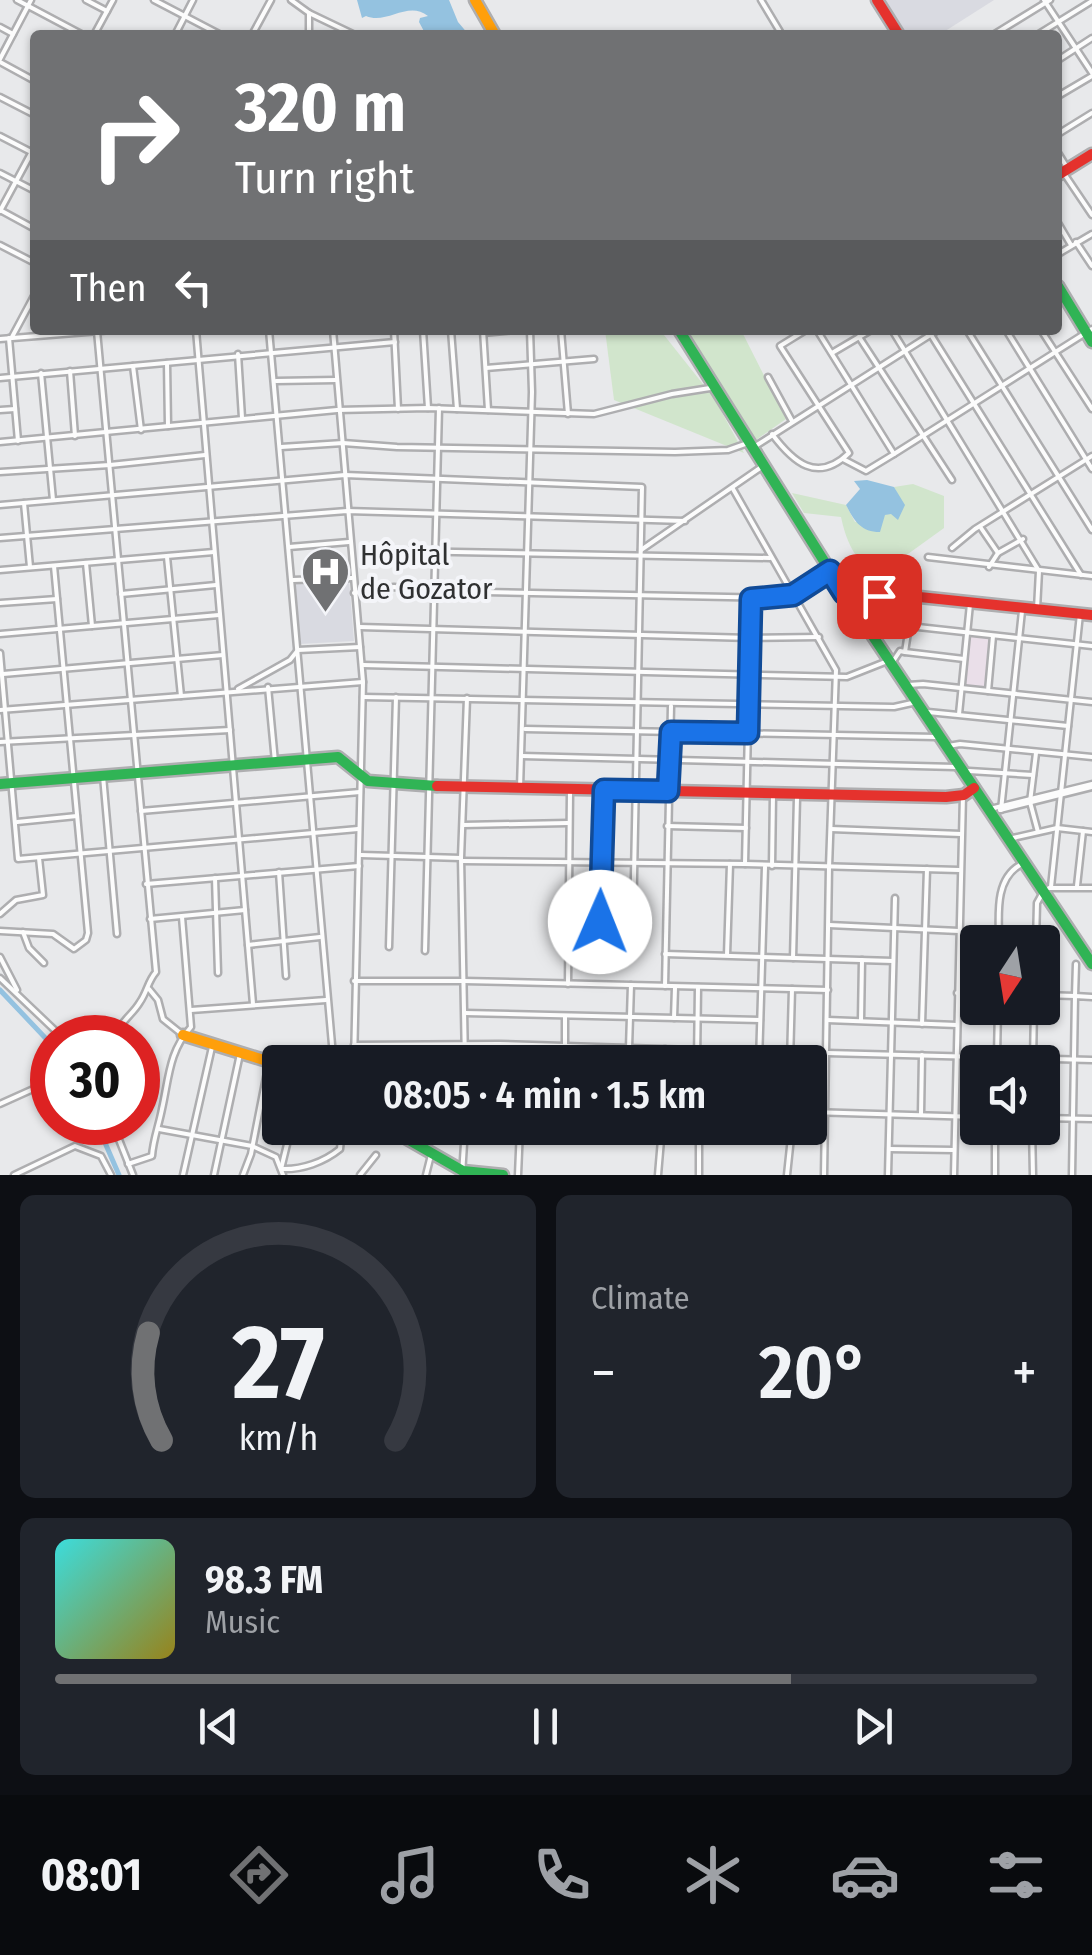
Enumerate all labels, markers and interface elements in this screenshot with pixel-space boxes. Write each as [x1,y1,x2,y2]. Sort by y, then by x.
text: 320 m [235,66,406,150]
icon: right [70,70,200,200]
text: Turn right [235,151,414,205]
icon: left [166,260,221,315]
text: Then [70,265,146,311]
place label: Hôpital de Gozator [360,537,493,607]
hospital icon: Hôpital de Gozator [299,546,351,614]
pin [837,554,922,639]
icon: arrive [852,569,907,624]
position arrow [548,870,652,974]
north arrow [960,925,1060,1025]
map controls [960,925,1060,1145]
speed limit sign: 30 [30,1015,160,1145]
button: sound [960,1045,1060,1145]
text: 08:05 · 4 min · 1.5 km [383,1072,706,1118]
text: Climate [591,1279,690,1317]
text: 27 [231,1301,324,1426]
text: 20° [759,1328,869,1418]
text: − [591,1340,616,1406]
text: + [1012,1340,1037,1406]
text: km/h [238,1417,318,1459]
text: 98.3 FM [205,1557,323,1603]
text: Music [205,1603,280,1641]
icon: previous [191,1699,246,1754]
icon: pause [518,1699,573,1754]
icon: next [846,1699,901,1754]
icon: directions [224,1840,294,1910]
icon: music [375,1840,445,1910]
icon: phone [527,1840,597,1910]
icon: climate [678,1840,748,1910]
icon: car [830,1840,900,1910]
icon: filters [981,1840,1051,1910]
text: 08:01 [41,1848,142,1902]

